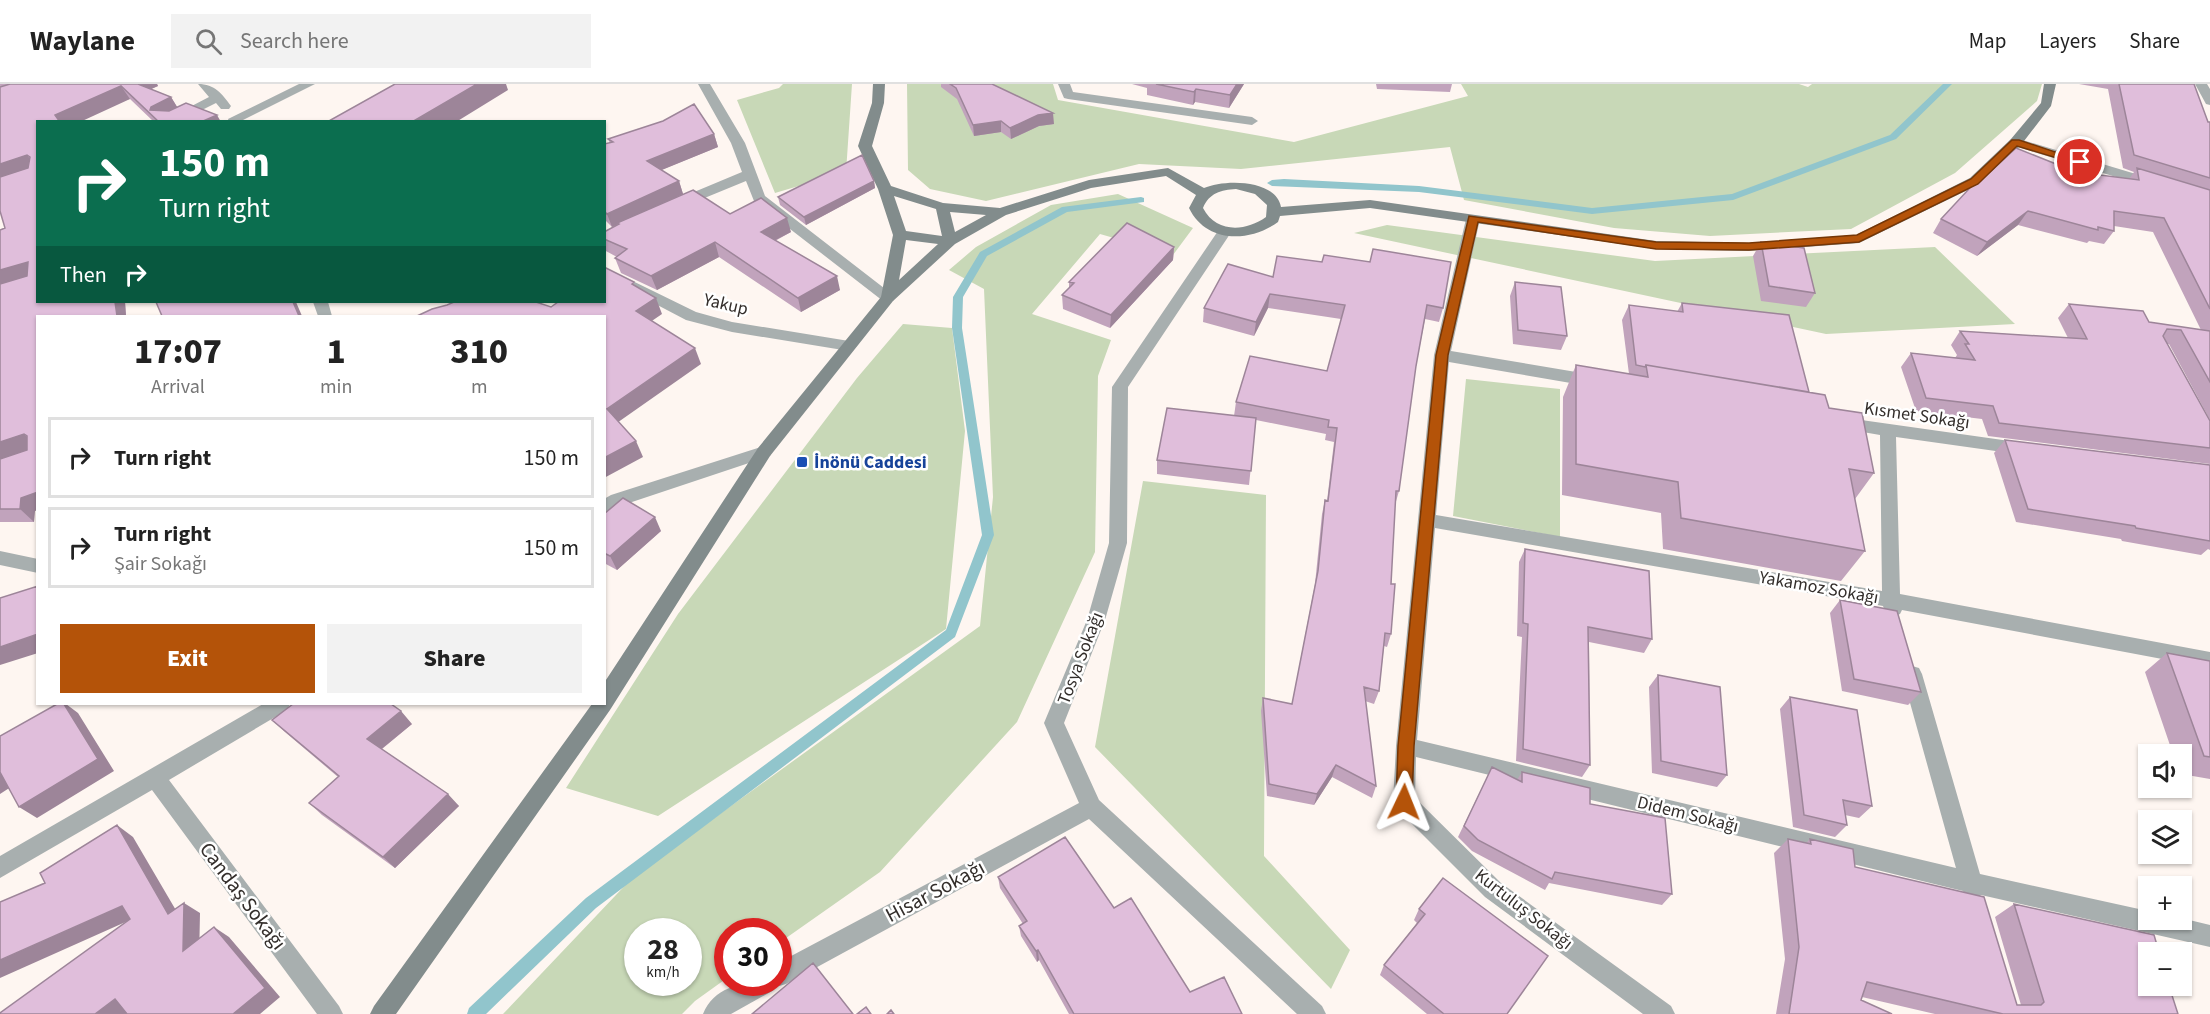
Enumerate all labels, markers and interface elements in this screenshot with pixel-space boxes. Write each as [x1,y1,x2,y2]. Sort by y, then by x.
search box [171,14,591,68]
text: Waylane [30,21,135,61]
icon: search [192,25,225,58]
text: Search here [240,25,349,57]
text: Map [1969,26,2006,56]
text: Layers [2039,26,2096,56]
text: Share [2129,26,2180,56]
text: 150 m [159,133,270,193]
pin [2054,136,2105,187]
icon: right [60,144,138,222]
icon: arrive [2063,145,2096,178]
text: Turn right [159,189,270,228]
icon: right [119,258,152,291]
text: Then [60,259,107,291]
street label: Yakup [700,287,751,322]
text: 17:07 [134,326,222,377]
text: 1 [327,326,346,377]
text: 310 [450,326,508,377]
text: Arrival [151,373,205,401]
text: min [320,373,352,401]
text: m [471,373,487,401]
street label: Kısmet Sokağı [1862,396,1971,435]
icon: right [63,441,96,474]
text: Turn right [114,442,211,474]
text: 150 m [524,442,579,474]
place label: İnönü Caddesi [814,450,927,475]
marker: İnönü Caddesi [795,455,809,469]
text: Turn right [114,518,211,550]
icon: right [63,531,96,564]
text: 150 m [524,532,579,564]
text: Şair Sokağı [114,550,207,578]
street label: Yakamoz Sokağı [1756,565,1881,610]
street label: Tosya Sokağı [1051,608,1110,708]
button: Exit [60,624,315,693]
button: Share [327,624,582,693]
map controls [2138,744,2192,996]
button: sound [2138,744,2192,798]
position arrow [1372,770,1436,834]
street label: Didem Sokağı [1635,790,1741,839]
button: layers [2138,810,2192,864]
street label: Candaş Sokağı [192,836,294,956]
street label: Hisar Sokağı [880,852,990,930]
street label: Kurtuluş Sokağı [1469,863,1578,956]
button: + [2138,876,2192,930]
speed limit sign: 30 [714,918,792,996]
text: 28 [647,928,679,971]
button: − [2138,942,2192,996]
text: km/h [646,962,680,983]

